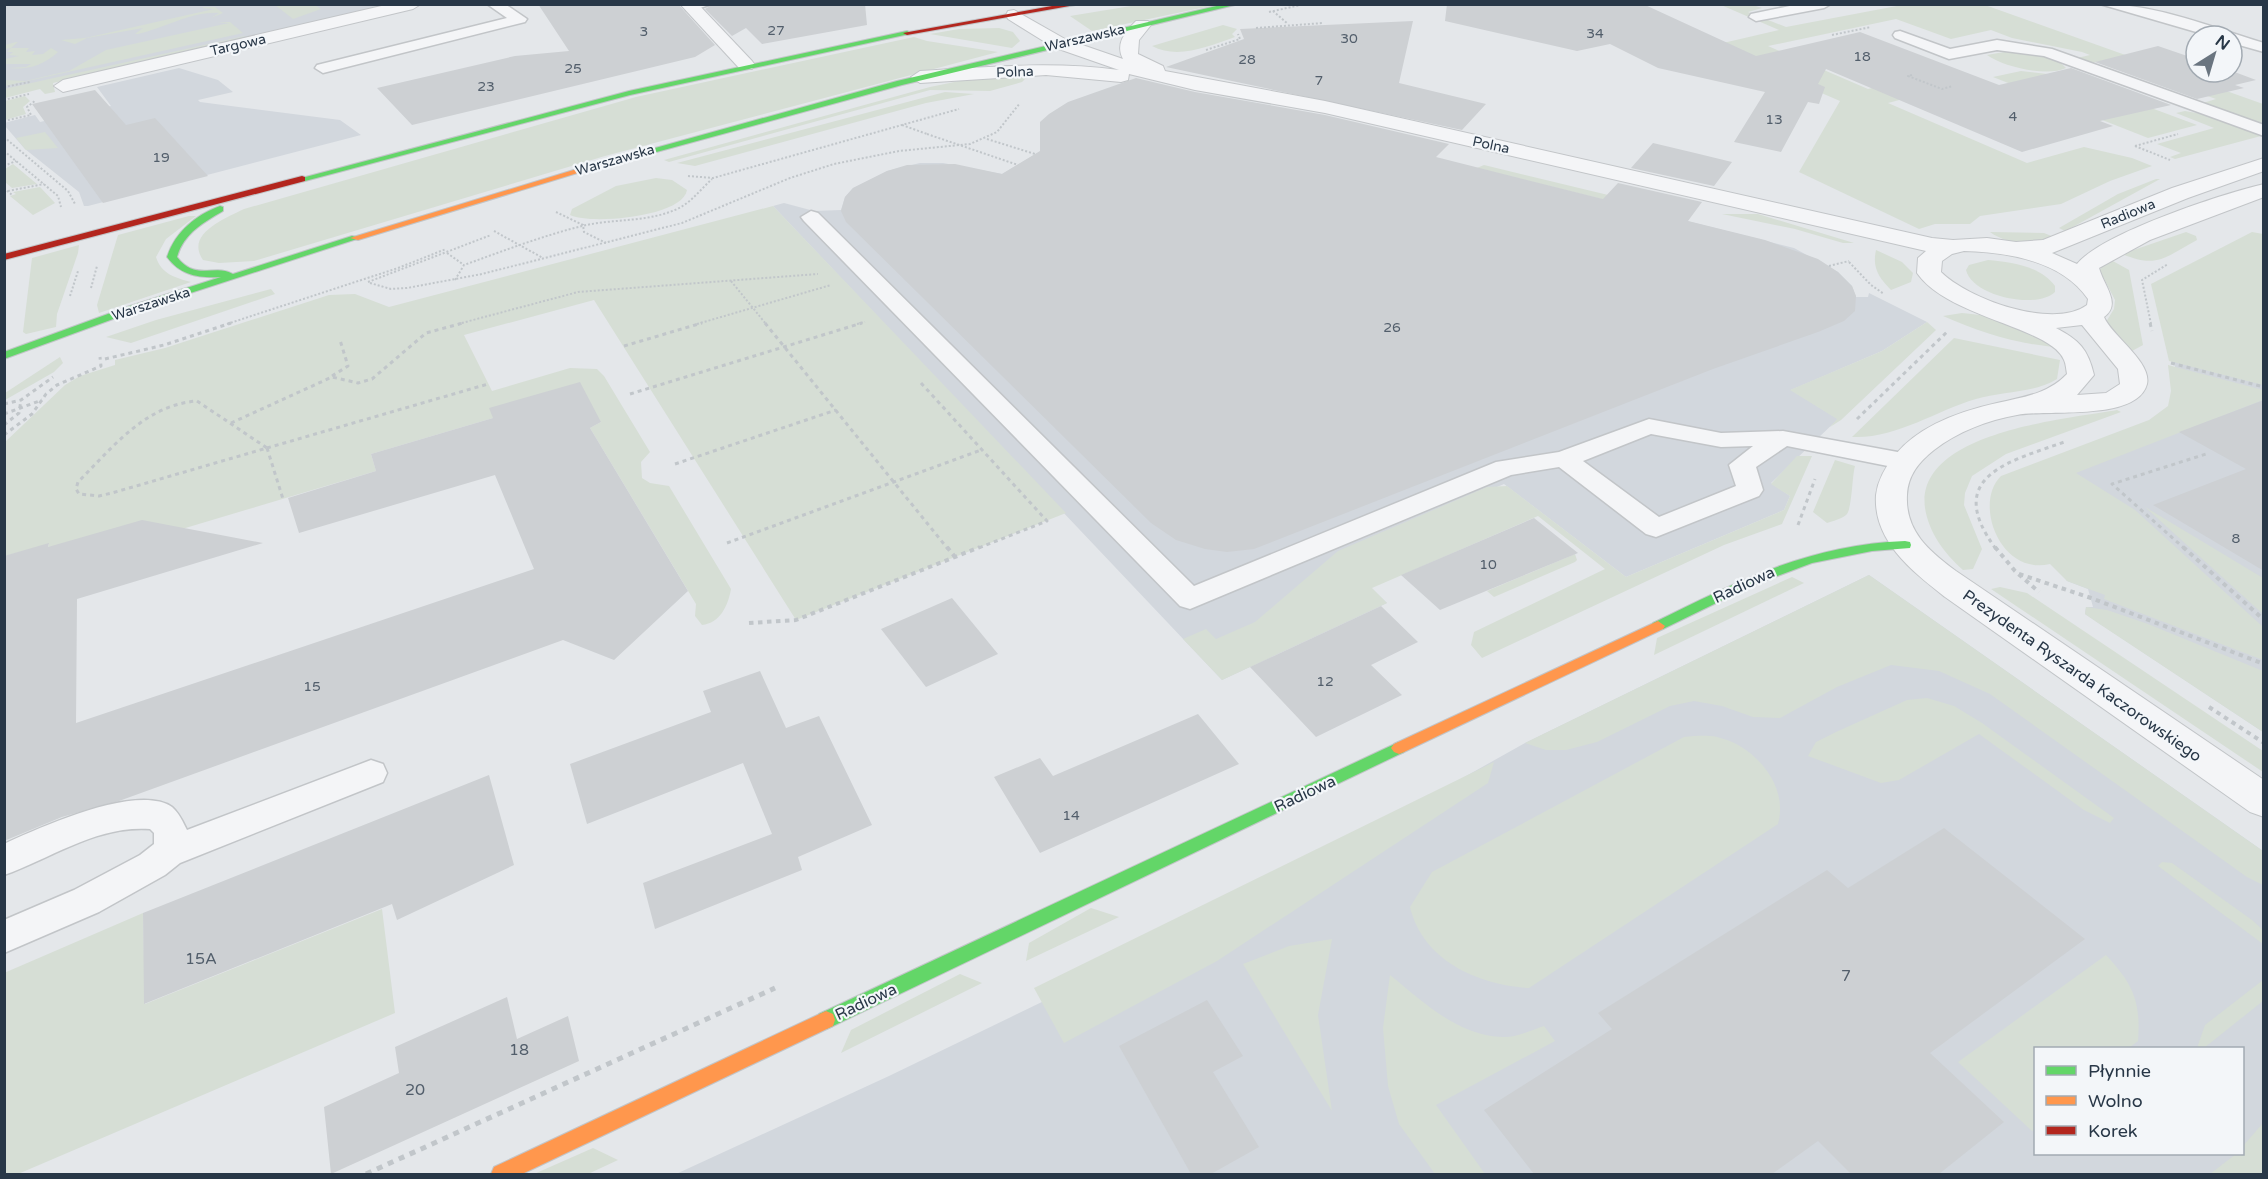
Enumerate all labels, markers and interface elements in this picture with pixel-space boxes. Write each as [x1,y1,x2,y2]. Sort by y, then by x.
street label: Warszawska [1043,21,1127,55]
house number: 27 [767,22,785,39]
house number: 3 [640,23,648,40]
north arrow [2184,24,2244,84]
house number: 34 [1586,25,1604,42]
street label: Targowa [209,30,267,60]
house number: 30 [1340,30,1358,47]
text: N [2211,31,2234,55]
house number: 18 [1853,48,1871,65]
house number: 28 [1238,51,1256,68]
house number: 25 [564,60,582,77]
street label: Polna [996,63,1034,81]
house number: 7 [1315,72,1323,89]
house number: 23 [477,78,495,95]
house number: 4 [2009,108,2018,125]
house number: 13 [1765,111,1783,128]
street label: Polna [1471,133,1511,157]
street label: Warszawska [574,141,656,179]
house number: 19 [152,149,170,166]
street label: Radiowa [2098,195,2158,233]
street label: Warszawska [110,283,192,325]
house number: 26 [1383,319,1401,336]
house number: 8 [2232,530,2241,547]
house number: 10 [1479,556,1497,573]
street label: Radiowa [1710,562,1778,608]
street label: Prezydenta Ryszarda Kaczorowskiego [1959,585,2205,767]
house number: 12 [1316,673,1334,690]
house number: 15 [303,678,321,695]
street label: Radiowa [1271,771,1339,817]
house number: 14 [1062,807,1080,824]
house number: 15A [185,949,217,969]
house number: 7 [1841,966,1851,986]
street label: Radiowa [832,979,900,1025]
house number: 18 [509,1040,529,1060]
legend [2034,1047,2244,1155]
text: Płynnie [2088,1060,2151,1082]
house number: 20 [405,1080,425,1100]
text: Wolno [2088,1090,2143,1112]
text: Korek [2088,1120,2138,1142]

